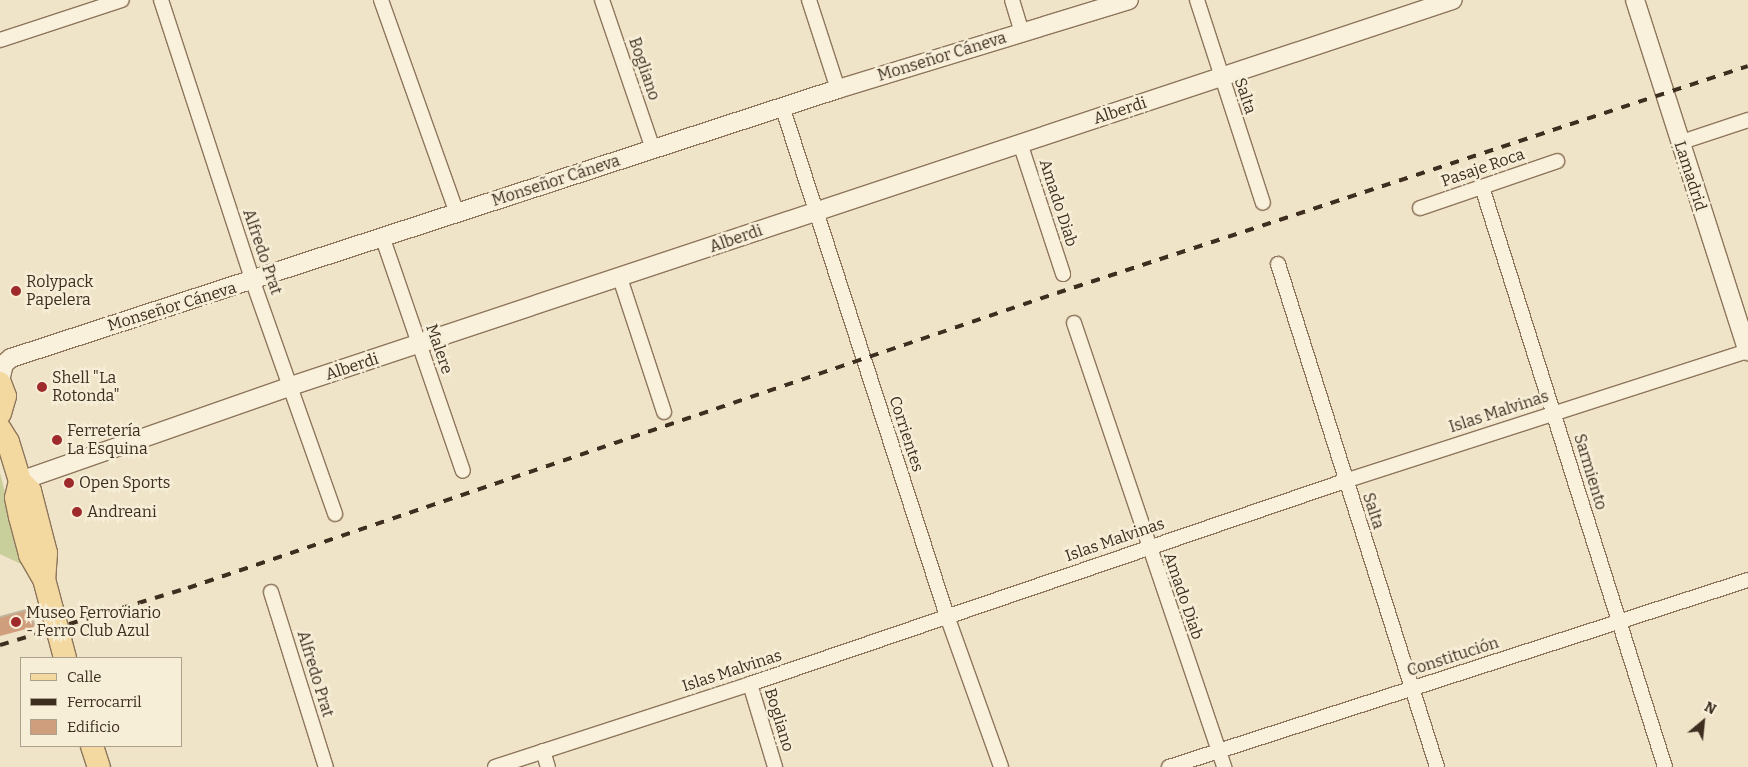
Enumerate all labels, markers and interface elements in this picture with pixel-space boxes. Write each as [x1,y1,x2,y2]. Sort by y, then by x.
street label: Monseñor Cáneva [875,28,1009,86]
street label: Bogliano [624,35,664,103]
street label: Salta [1230,75,1260,117]
street label: Alberdi [1091,93,1149,129]
street label: Lamadrid [1670,139,1710,213]
street label: Pasaje Roca [1439,145,1527,191]
street label: Monseñor Cáneva [490,151,622,211]
street label: Amado Diab [1035,157,1081,249]
street label: Alfredo Prat [238,207,286,297]
street label: Alberdi [707,221,765,257]
place label: Rolypack Papelera [26,272,93,310]
street label: Monseñor Cáneva [105,278,239,336]
marker: Rolypack Papelera [10,285,22,297]
street label: Malere [422,322,456,376]
street label: Alberdi [323,349,381,385]
place label: Shell "La Rotonda" [52,368,120,406]
marker: Shell "La Rotonda" [36,381,48,393]
street label: Islas Malvinas [1447,387,1551,437]
street label: Corrientes [885,394,927,474]
place label: Ferretería La Esquina [67,421,148,459]
street label: Sarmiento [1569,432,1611,512]
marker: Ferretería La Esquina [51,434,63,446]
place label: Open Sports [79,473,170,493]
marker: Open Sports [63,477,75,489]
street label: Salta [1358,490,1388,532]
place label: Andreani [87,502,157,522]
marker: Andreani [71,506,83,518]
street label: Islas Malvinas [1063,514,1167,566]
street label: Amado Diab [1159,550,1207,642]
place label: Museo Ferroviario - Ferro Club Azul [26,603,161,641]
marker: Museo Ferroviario - Ferro Club Azul [10,616,22,628]
street label: Alfredo Prat [293,628,337,720]
street label: Constitución [1405,633,1501,681]
street label: Islas Malvinas [680,646,784,696]
legend [20,657,182,747]
text: Calle [67,668,101,686]
street label: Bogliano [760,686,798,754]
text: Ferrocarril [67,693,142,711]
north arrow [1678,697,1728,747]
text: N [1702,698,1719,718]
text: Edificio [67,718,120,736]

